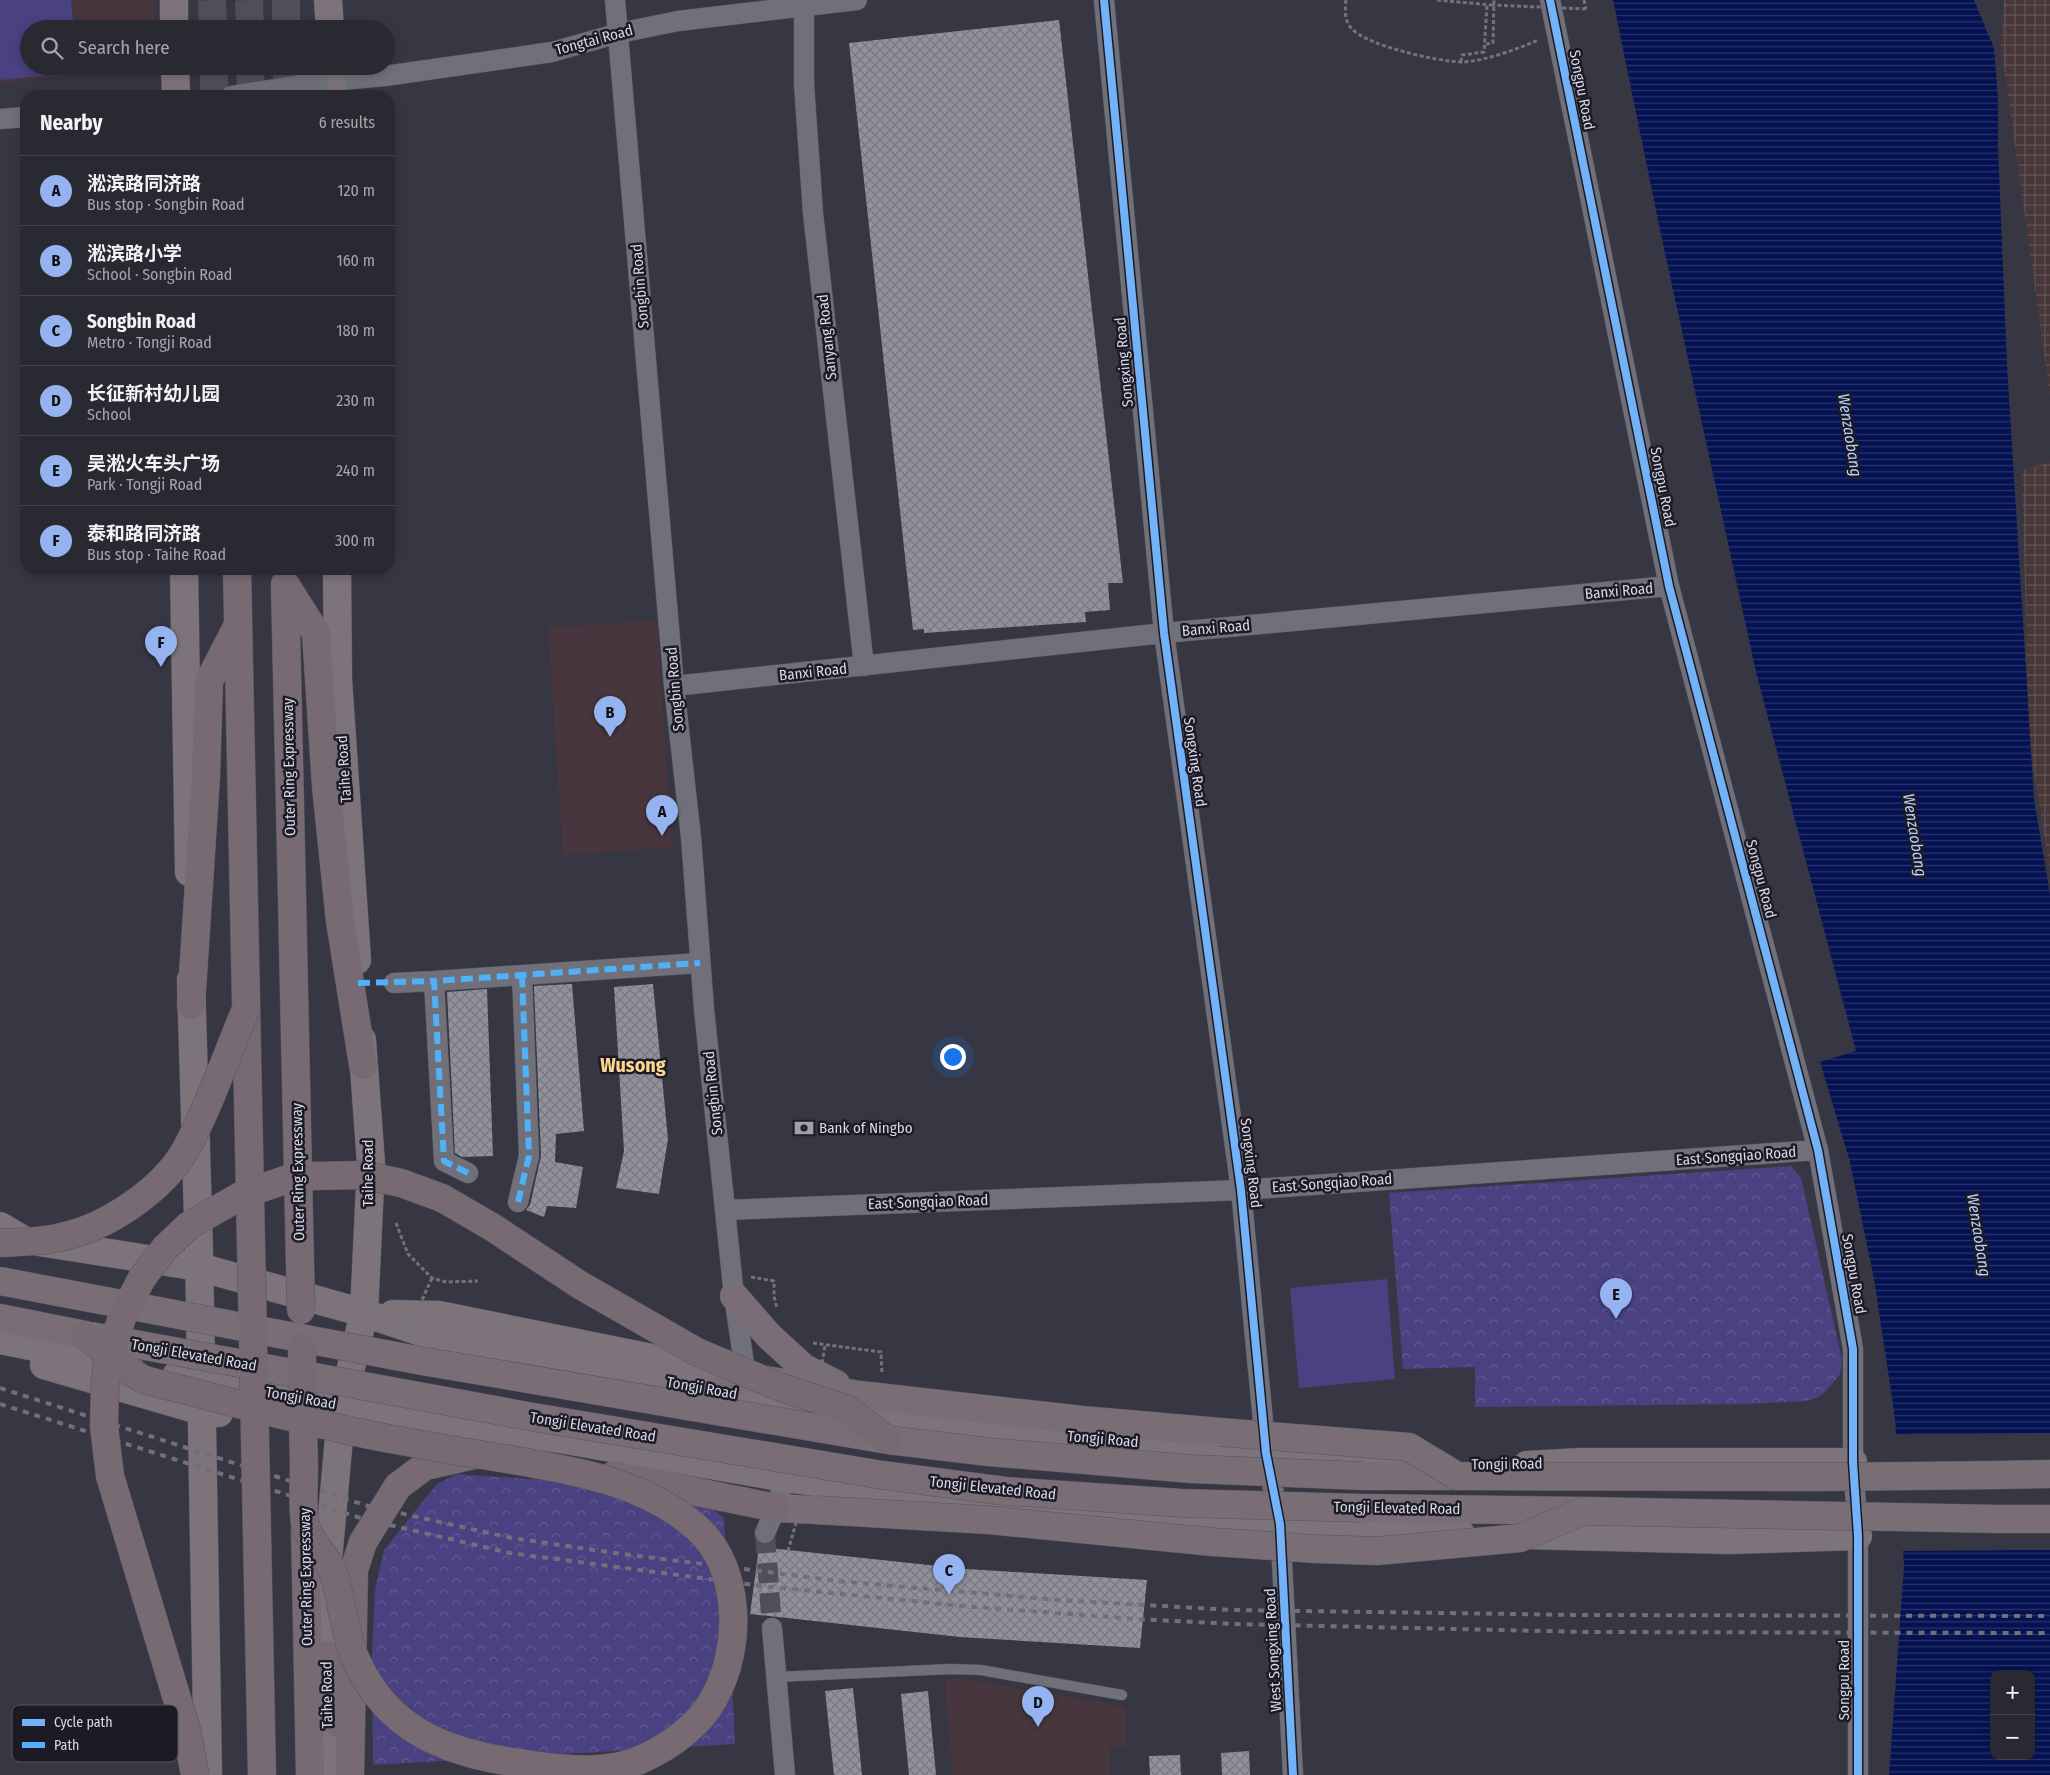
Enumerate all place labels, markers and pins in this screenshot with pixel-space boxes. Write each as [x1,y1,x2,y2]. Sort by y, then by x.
pin: F [145,626,177,667]
pin: B [594,696,626,737]
pin: A [646,795,678,836]
bank icon: Bank of Ningbo [793,1117,815,1139]
place label: Bank of Ningbo [819,1119,913,1137]
pin: E [1600,1278,1632,1319]
pin: C [933,1554,965,1595]
pin: D [1022,1686,1054,1727]

